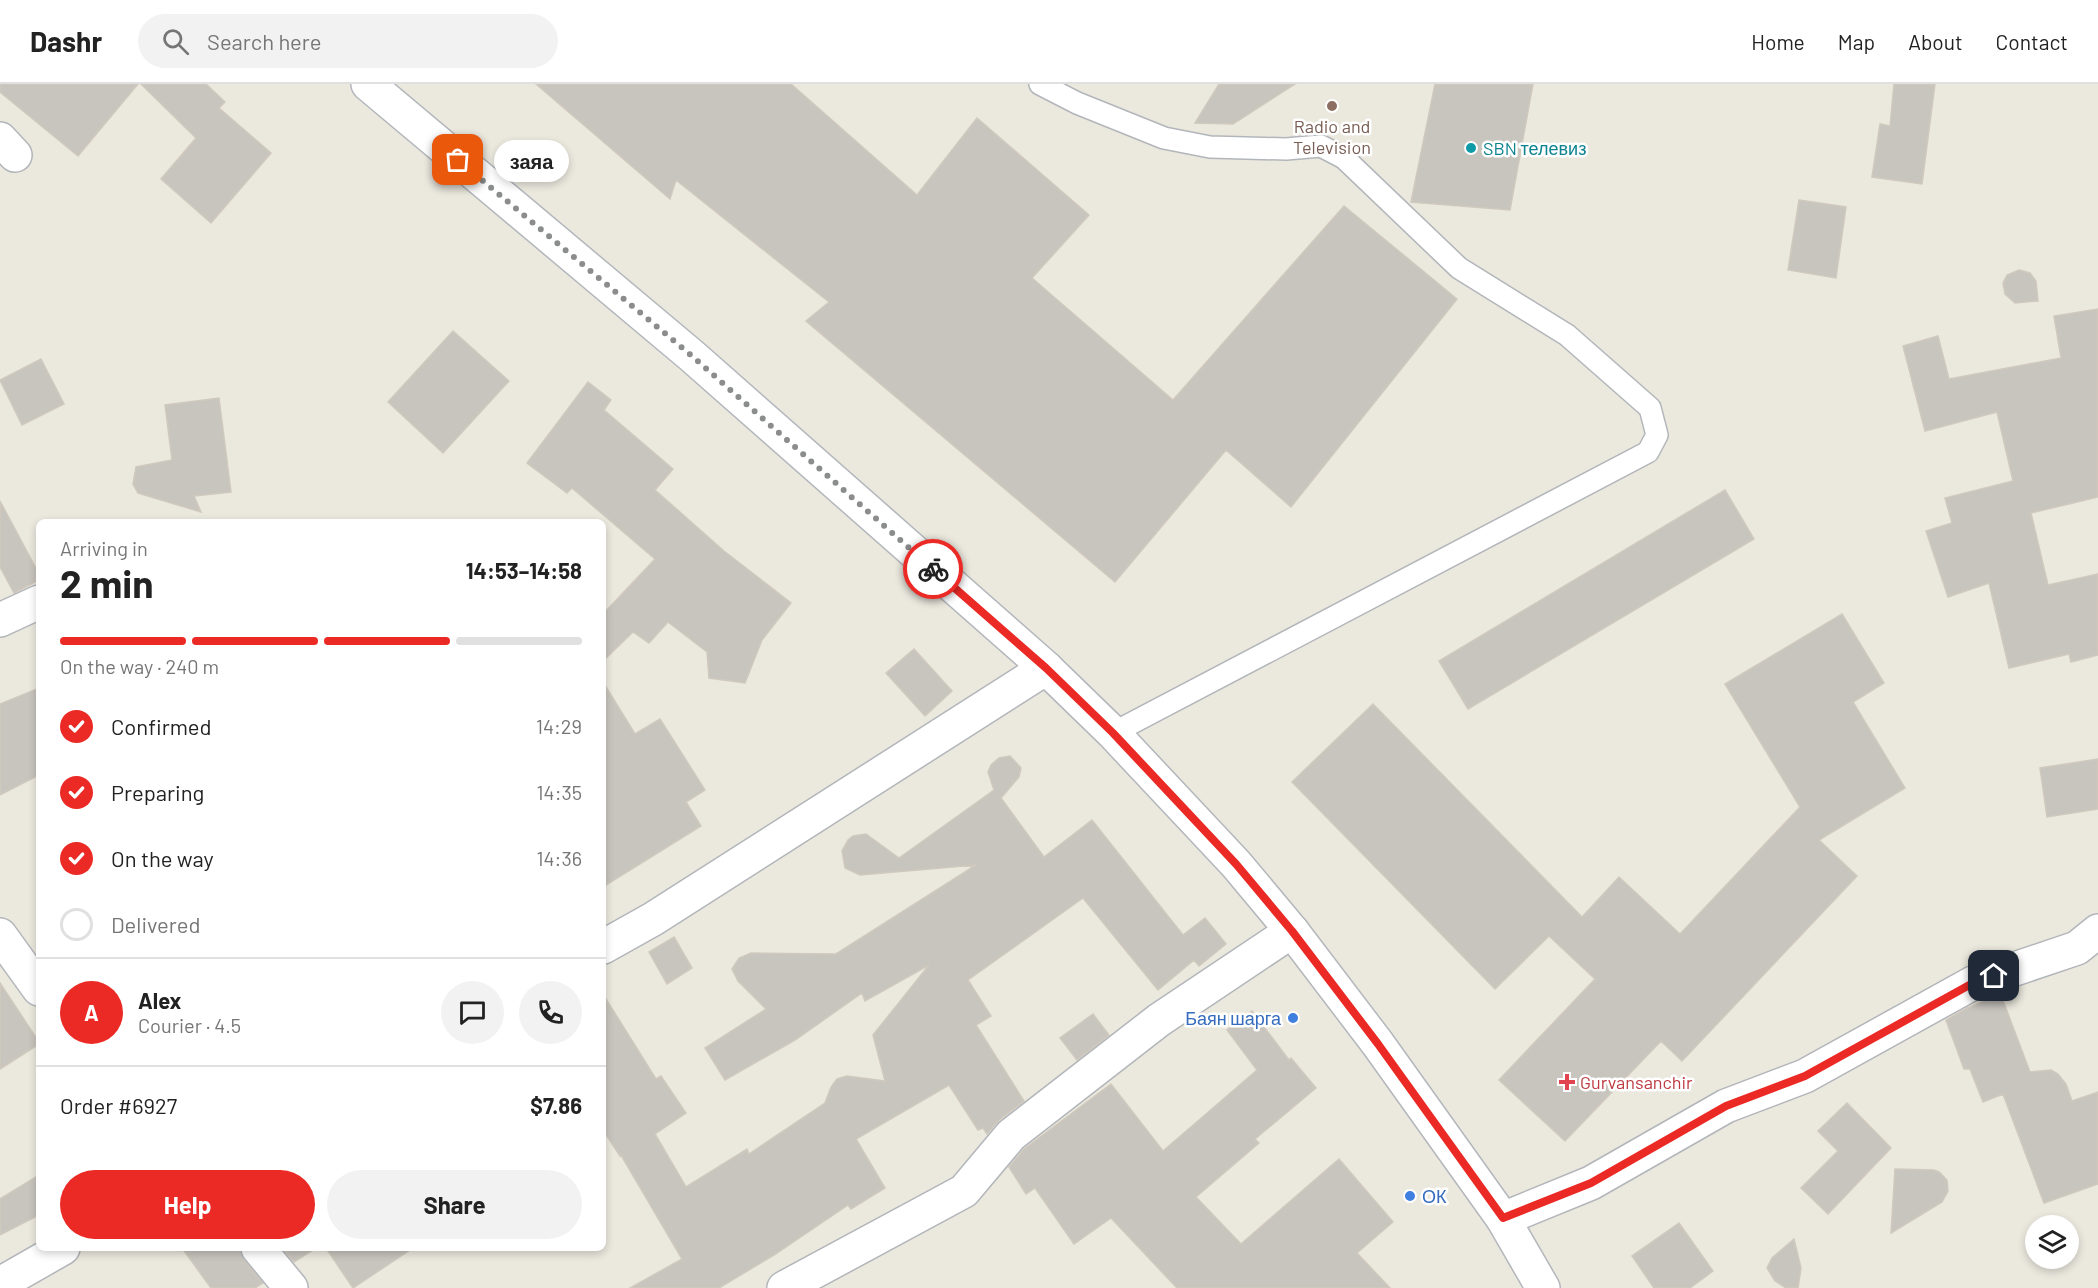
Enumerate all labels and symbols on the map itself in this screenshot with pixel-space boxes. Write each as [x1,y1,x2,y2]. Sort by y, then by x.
marker: Radio and Television [1325,99,1339,113]
place label: Radio and Television [1293,115,1371,158]
pin [432,134,483,185]
place label: SBN телевиз [1483,137,1586,159]
callout: заяа [494,139,569,181]
marker: SBN телевиз [1464,141,1478,155]
courier [903,539,963,599]
pin [1968,950,2019,1001]
place label: Баян шарга [1185,1007,1282,1029]
marker: Баян шарга [1286,1011,1300,1025]
place label: Gurvansanchir [1580,1071,1693,1093]
marker: Gurvansanchir [1558,1073,1576,1091]
place label: ОК [1422,1185,1447,1207]
marker: ОК [1403,1189,1417,1203]

